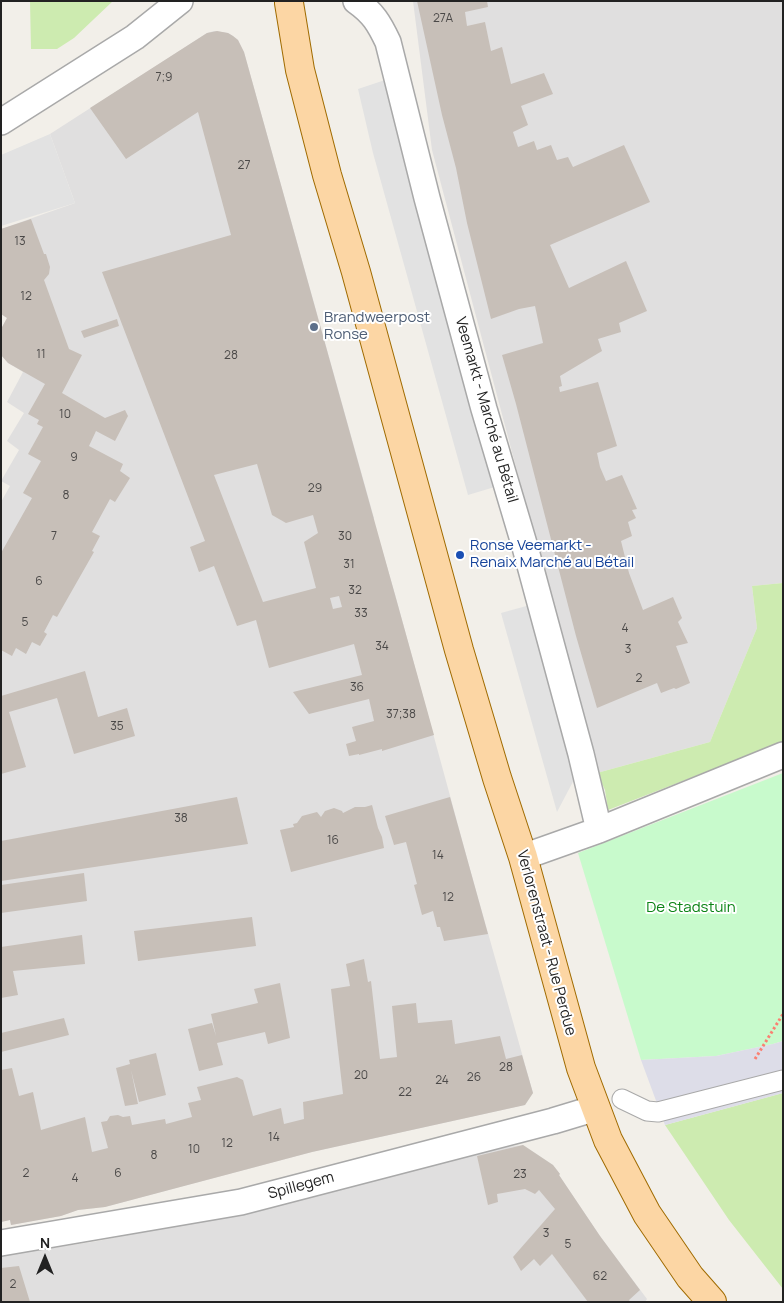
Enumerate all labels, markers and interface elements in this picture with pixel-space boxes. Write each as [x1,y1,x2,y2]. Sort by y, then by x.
house number: 27A [433,12,453,26]
house number: 7;9 [155,71,173,85]
house number: 27 [238,159,250,173]
house number: 13 [14,235,26,249]
house number: 12 [20,290,32,304]
place label: Brandweerpost Ronse [324,309,430,344]
street label: Veemarkt - Marché au Bétail [451,315,521,505]
marker: Brandweerpost Ronse [308,321,320,333]
house number: 11 [36,348,46,362]
house number: 28 [224,349,238,363]
house number: 10 [59,408,71,422]
house number: 9 [70,451,78,465]
house number: 29 [308,482,322,496]
house number: 8 [63,489,69,503]
house number: 7 [51,530,57,544]
house number: 30 [338,530,352,544]
place label: Ronse Veemarkt - Renaix Marché au Bétail [470,537,634,572]
marker: Ronse Veemarkt - Renaix Marché au Bétail [454,549,466,561]
house number: 31 [343,558,355,572]
house number: 6 [35,575,43,589]
house number: 32 [348,584,362,598]
house number: 33 [354,607,368,621]
house number: 5 [22,616,28,630]
house number: 4 [621,622,629,636]
house number: 34 [375,640,389,654]
house number: 3 [625,643,631,657]
house number: 2 [636,672,642,686]
house number: 36 [350,681,364,695]
house number: 37;38 [386,708,416,722]
house number: 35 [110,720,124,734]
house number: 38 [174,812,188,826]
house number: 16 [327,834,339,848]
street label: Verlorenstraat - Rue Perdue [513,848,579,1038]
house number: 14 [432,849,444,863]
house number: 12 [442,891,454,905]
park label: De Stadstuin [646,899,736,917]
house number: 28 [499,1061,513,1075]
house number: 20 [354,1069,368,1083]
house number: 26 [467,1071,481,1085]
house number: 24 [435,1074,449,1088]
house number: 22 [398,1086,412,1100]
house number: 14 [268,1131,280,1145]
house number: 12 [221,1137,233,1151]
house number: 10 [188,1143,200,1157]
house number: 8 [151,1149,157,1163]
house number: 2 [23,1167,29,1181]
house number: 6 [114,1167,122,1181]
house number: 23 [513,1168,527,1182]
street label: Spillegem [266,1169,336,1203]
house number: 4 [71,1172,79,1186]
house number: 3 [543,1227,549,1241]
north arrow [20,1233,70,1283]
text: N [40,1233,50,1252]
house number: 5 [565,1238,571,1252]
house number: 62 [593,1270,607,1284]
house number: 2 [10,1278,16,1292]

